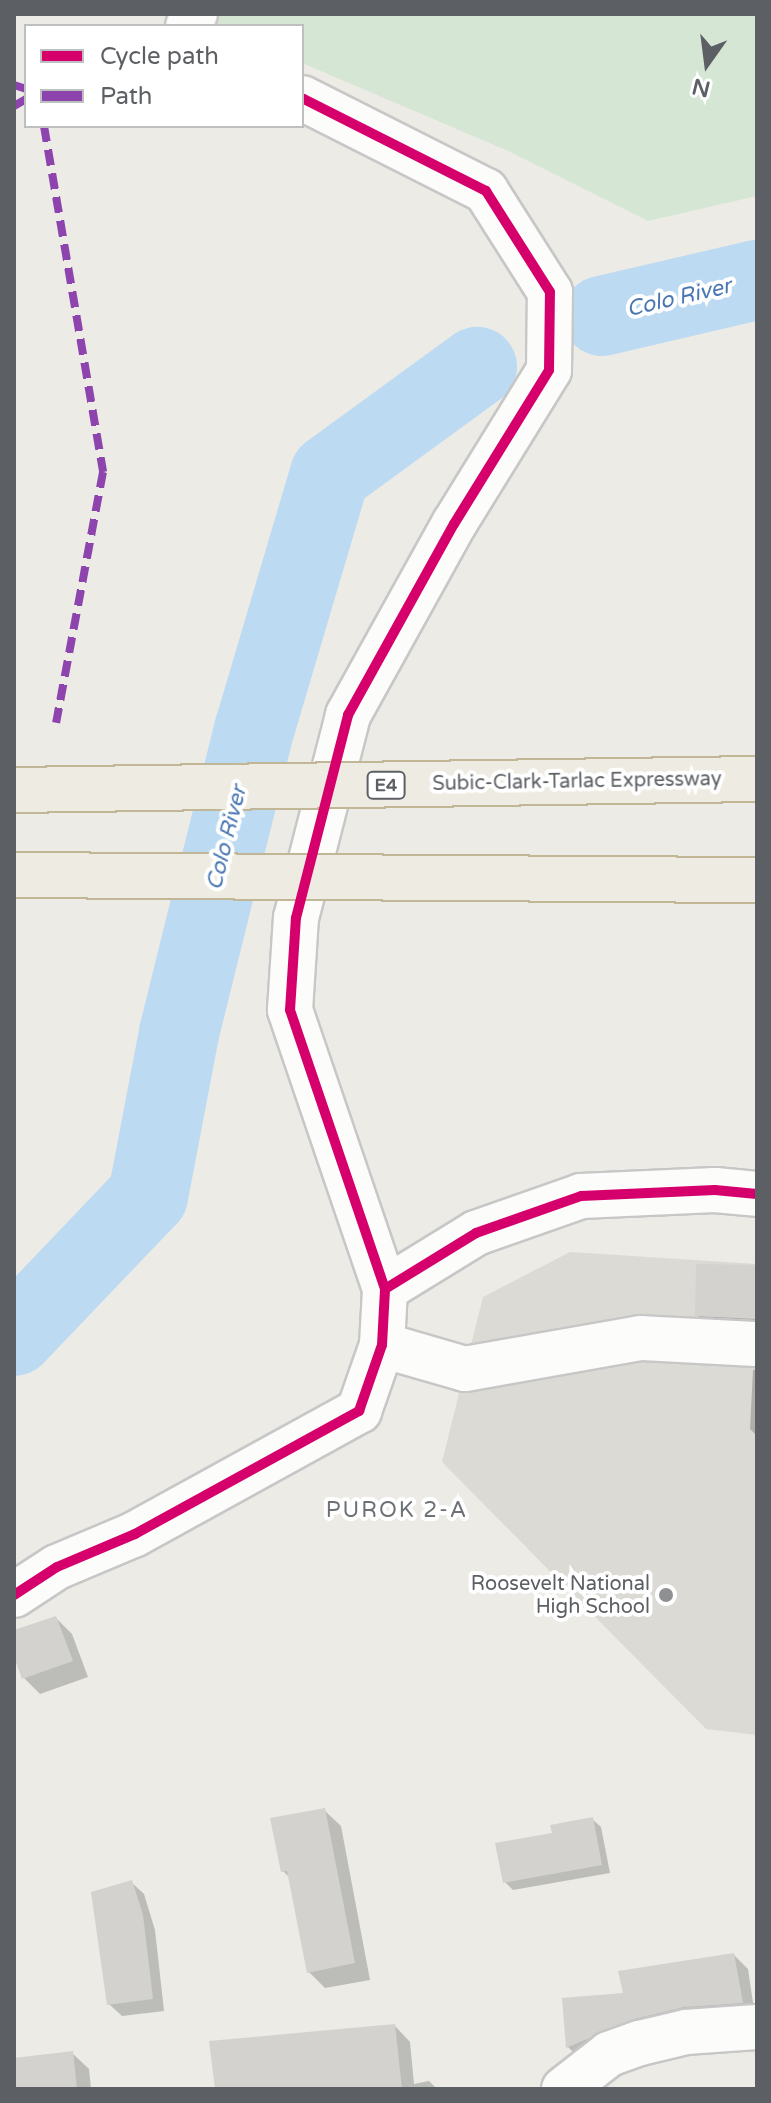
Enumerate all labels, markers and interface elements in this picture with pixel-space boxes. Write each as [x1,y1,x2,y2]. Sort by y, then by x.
legend [24,24,304,128]
north arrow [667,24,747,104]
text: Cycle path [100,42,219,71]
text: N [689,73,713,102]
text: Path [100,82,153,111]
water label: Colo River [624,273,734,323]
street label: Subic-Clark-Tarlac Expressway [432,767,722,797]
road number: E4 [366,771,406,799]
water label: Colo River [201,783,253,893]
district label: PUROK 2-A [326,1498,468,1524]
place label: Roosevelt National High School [471,1572,650,1619]
marker: Roosevelt National High School [657,1586,675,1604]

